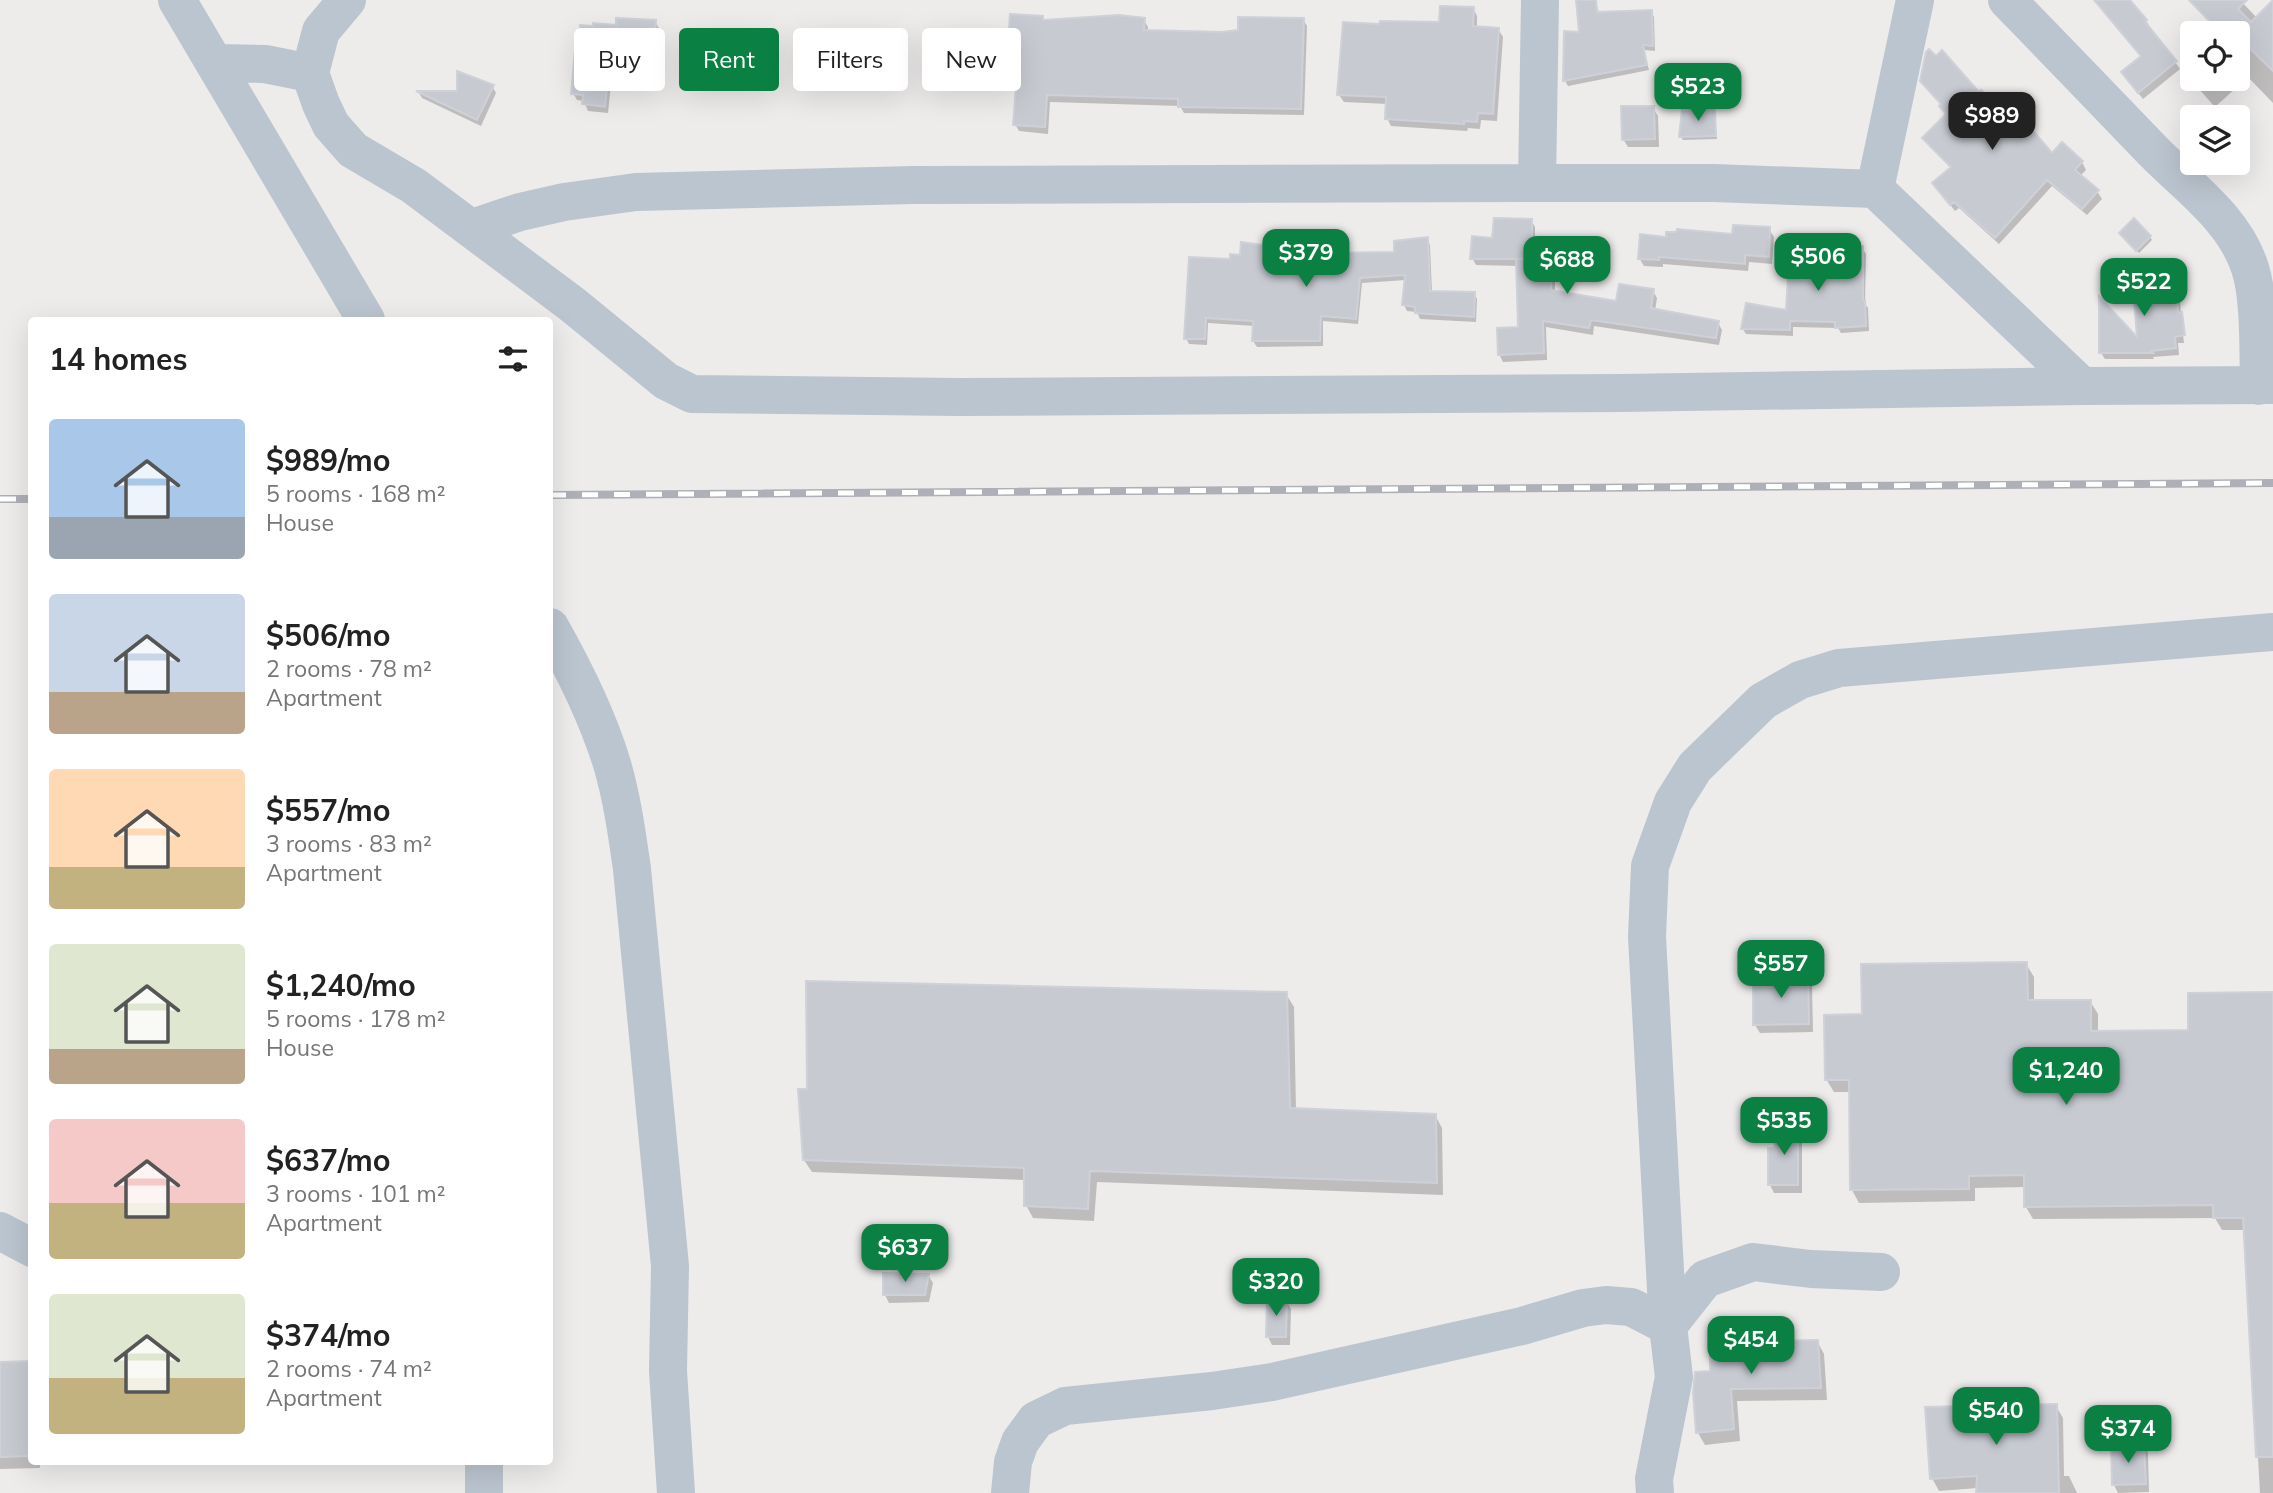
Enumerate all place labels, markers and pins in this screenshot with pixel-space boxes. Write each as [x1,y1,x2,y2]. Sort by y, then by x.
pin: $523 [1657,64,1739,123]
pin: $989 [1951,92,2033,152]
pin: $379 [1265,230,1347,289]
pin: $506 [1777,233,1859,293]
pin: $688 [1526,236,1608,296]
pin: $522 [2103,258,2185,318]
pin: $557 [1740,940,1822,1000]
pin: $1,240 [2009,1048,2123,1107]
pin: $535 [1743,1098,1825,1157]
pin: $637 [864,1224,946,1284]
pin: $320 [1235,1258,1317,1318]
pin: $454 [1710,1316,1792,1376]
pin: $540 [1955,1388,2037,1447]
pin: $374 [2087,1406,2169,1465]

